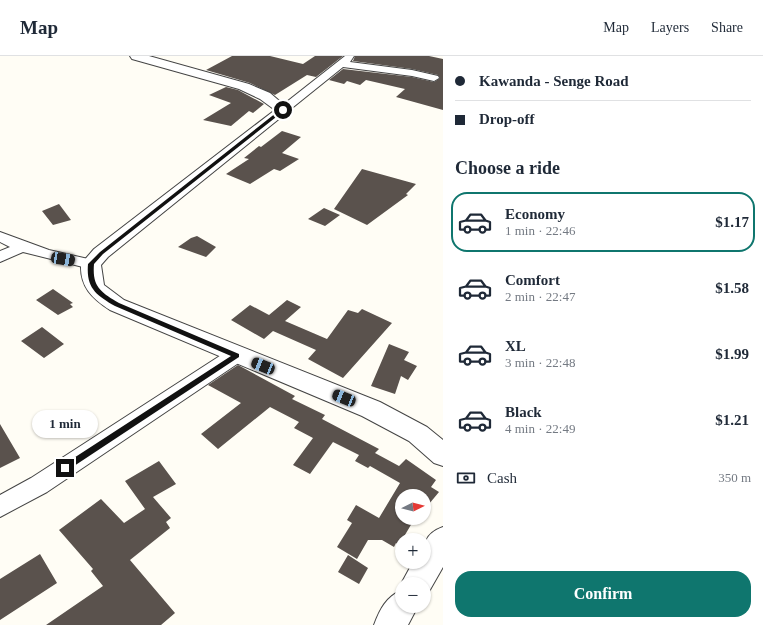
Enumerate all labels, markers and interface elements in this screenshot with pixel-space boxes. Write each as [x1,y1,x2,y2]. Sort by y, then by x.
text: Map [20,17,58,38]
text: Map [603,20,629,35]
text: Layers [651,20,689,35]
text: Share [711,20,743,35]
text: Kawanda - Senge Road [479,73,629,89]
route start [274,101,292,119]
text: Drop-off [479,111,535,127]
text: Choose a ride [455,158,560,178]
icon: car [457,204,493,240]
text: Economy [505,206,565,222]
text: $1.17 [715,214,749,230]
text: 1 min · 22:46 [505,223,575,238]
car [50,251,76,267]
icon: car [457,270,493,306]
text: Comfort [505,272,560,288]
text: $1.58 [715,280,749,296]
text: 2 min · 22:47 [505,289,575,304]
icon: car [457,336,493,372]
text: XL [505,338,526,354]
text: $1.99 [715,346,749,362]
text: 3 min · 22:48 [505,355,575,370]
car [250,356,276,376]
car [331,388,357,408]
icon: car [457,402,493,438]
text: Black [505,404,542,420]
callout: 1 min [32,410,98,438]
text: $1.21 [715,412,749,428]
text: 1 min [49,416,81,431]
text: 4 min · 22:49 [505,421,575,436]
route end [56,459,74,477]
icon: cash [455,467,477,489]
text: Cash [487,470,517,486]
text: 350 m [718,470,751,485]
north arrow [395,489,431,525]
map controls [395,489,431,613]
button: + [395,533,431,569]
button: Confirm [455,571,751,617]
button: − [395,577,431,613]

